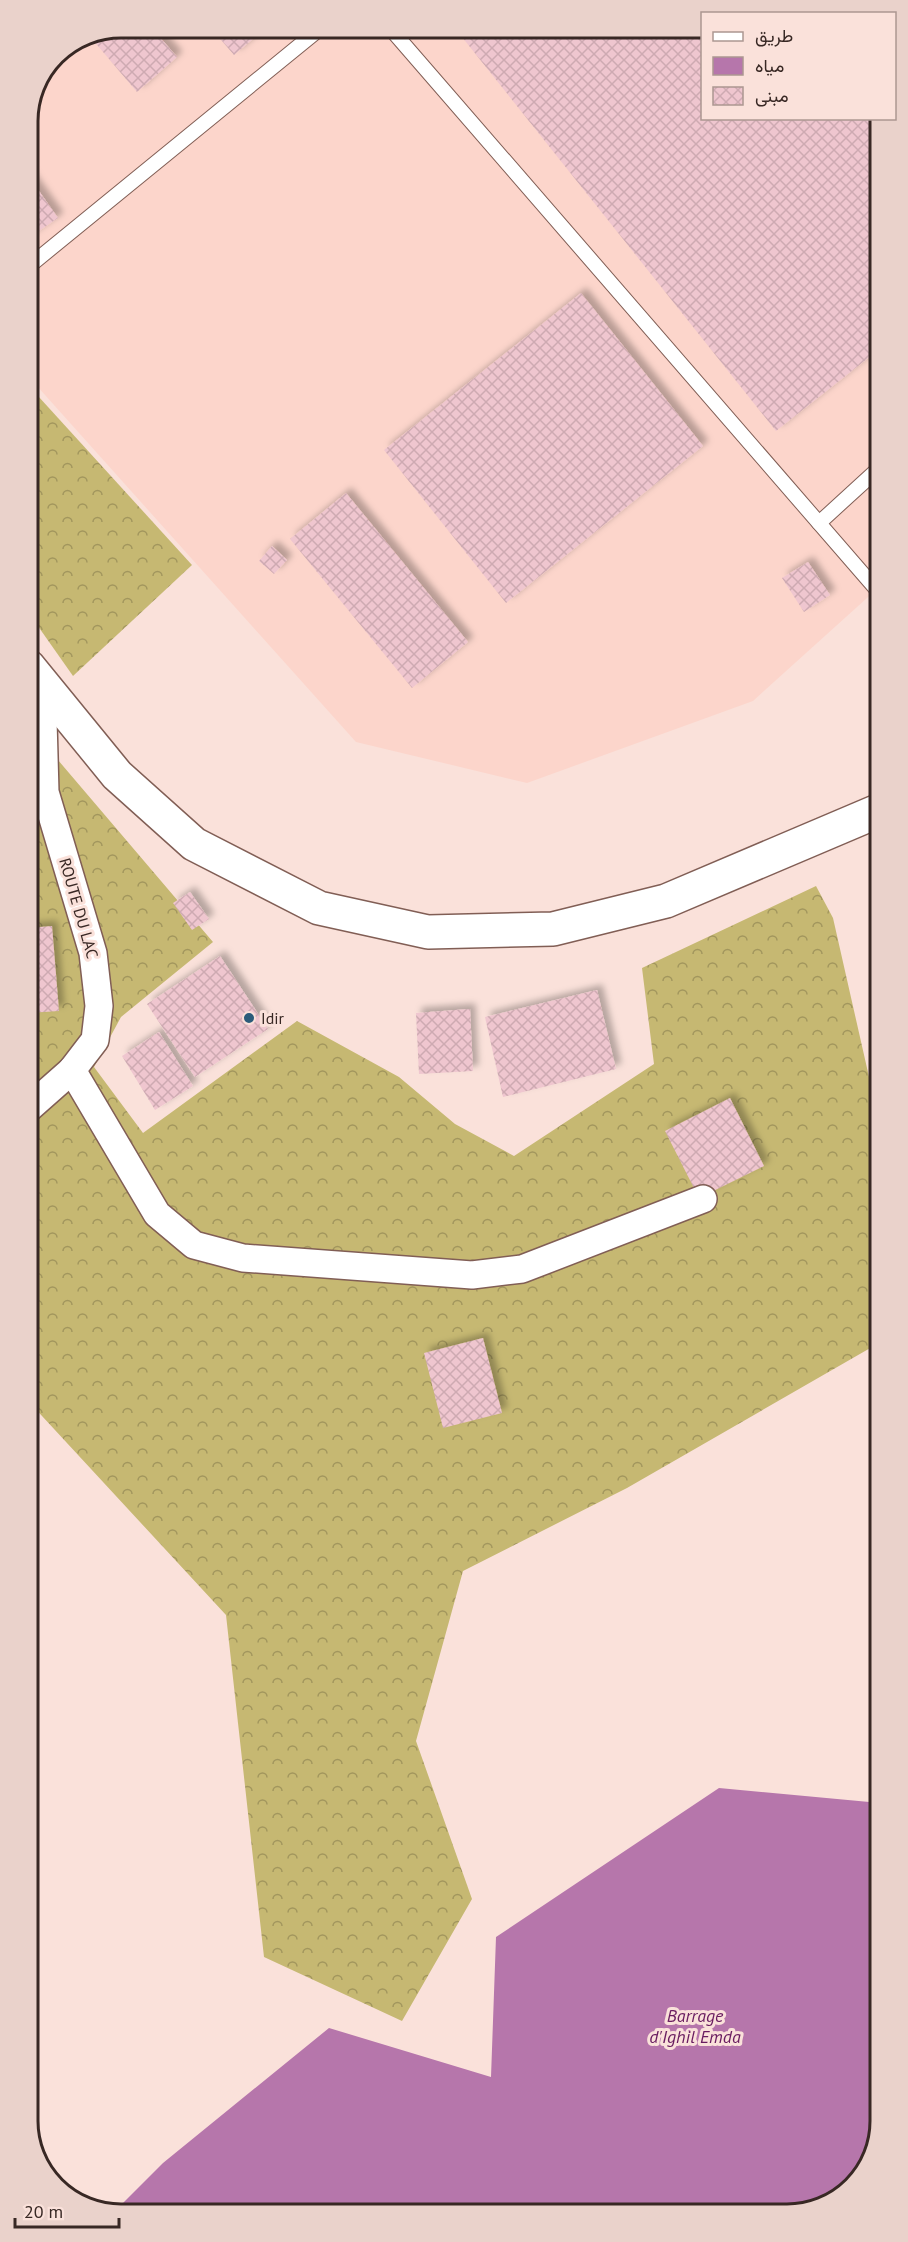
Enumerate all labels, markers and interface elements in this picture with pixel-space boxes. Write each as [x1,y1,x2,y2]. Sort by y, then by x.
legend [701,12,896,120]
text: طريق [755,24,793,47]
text: مياه [755,54,784,77]
text: مبنى [755,84,789,107]
street label: ROUTE DU LAC [55,855,103,961]
place label: Idir [261,1008,285,1028]
marker: Idir [242,1011,256,1025]
water label: Barrage d'Ighil Emda [649,2004,741,2048]
scale bar [15,2191,118,2229]
text: 20 m [24,2200,63,2223]

